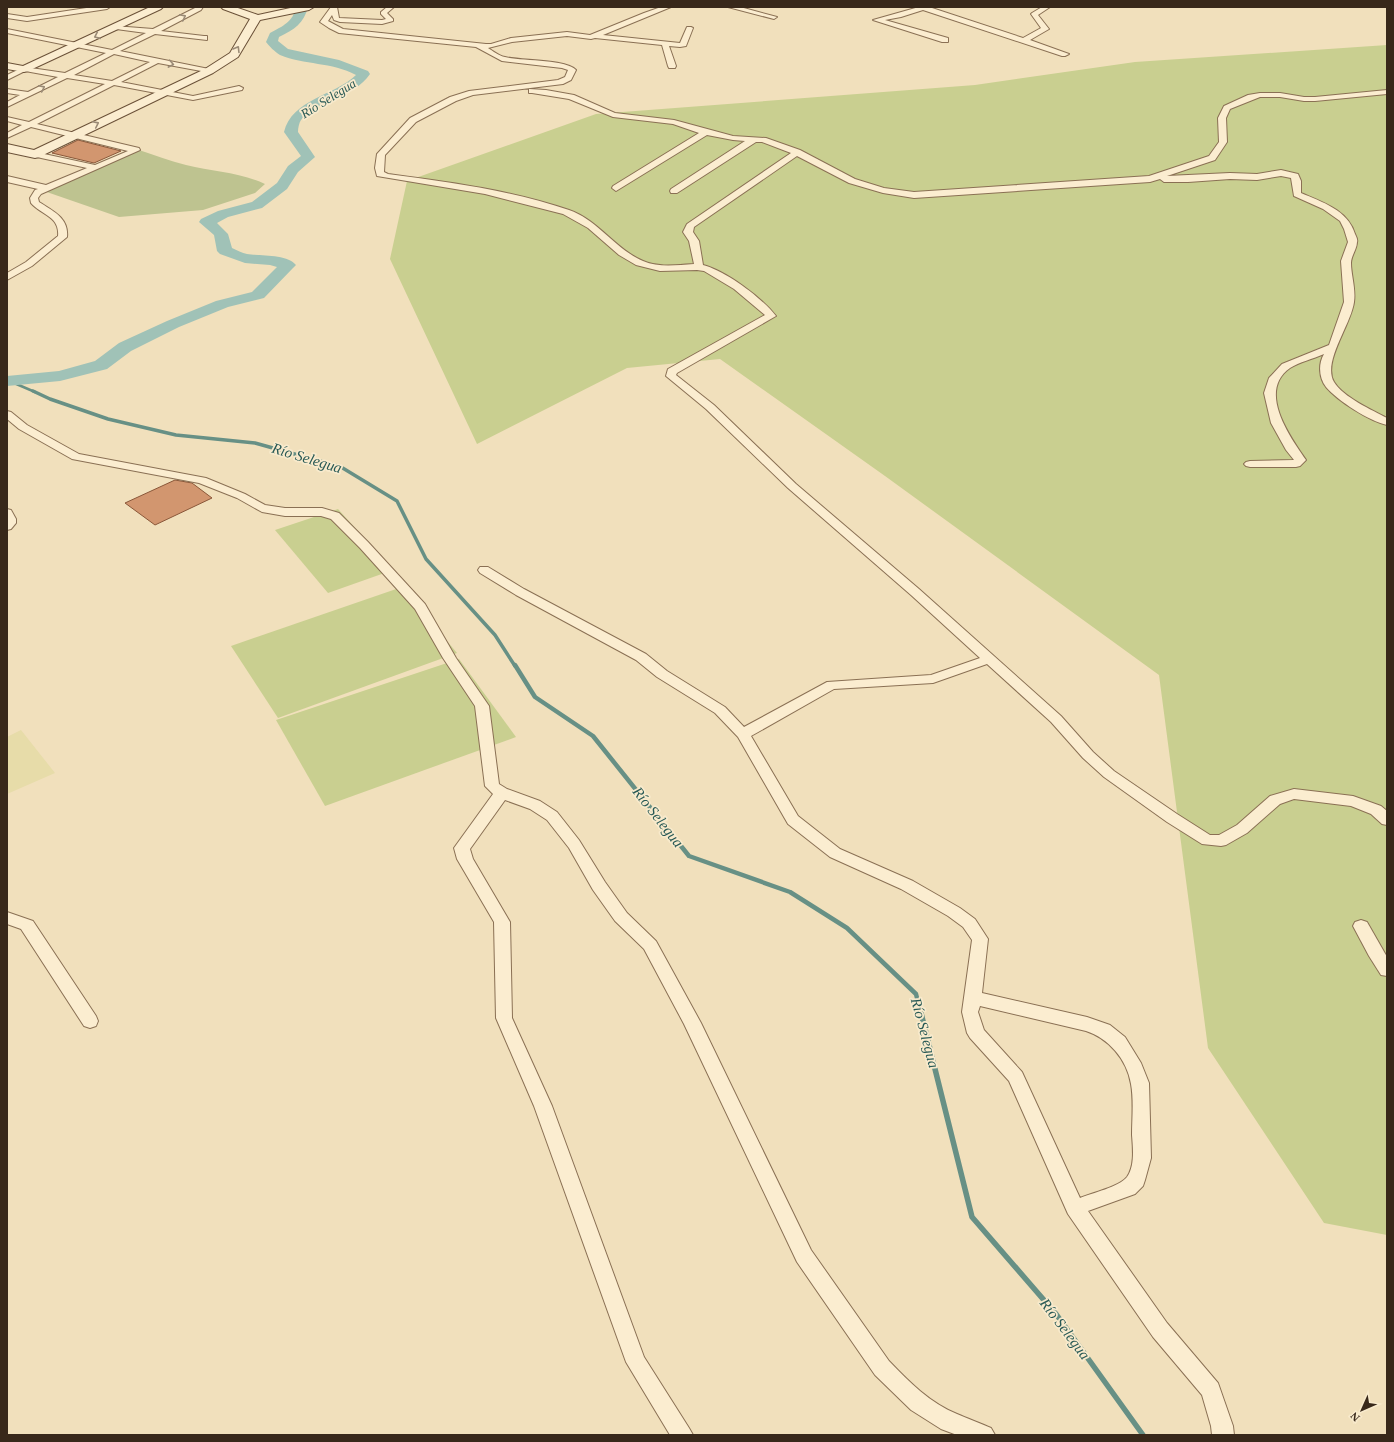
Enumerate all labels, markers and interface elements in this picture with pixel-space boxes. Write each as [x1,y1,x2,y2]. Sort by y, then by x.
one-way arrow [179,14,186,22]
one-way arrow [94,31,102,39]
one-way arrow [233,46,240,53]
one-way arrow [168,59,174,67]
water label: Río Selegua [297,75,359,122]
one-way arrow [38,85,45,93]
one-way arrow [91,121,99,129]
water label: Río Selegua [269,440,344,476]
water label: Río Selegua [629,783,686,850]
water label: Río Selegua [908,995,942,1070]
water label: Río Selegua [1036,1295,1093,1363]
north arrow [1342,1390,1382,1430]
text: N [1348,1410,1362,1424]

